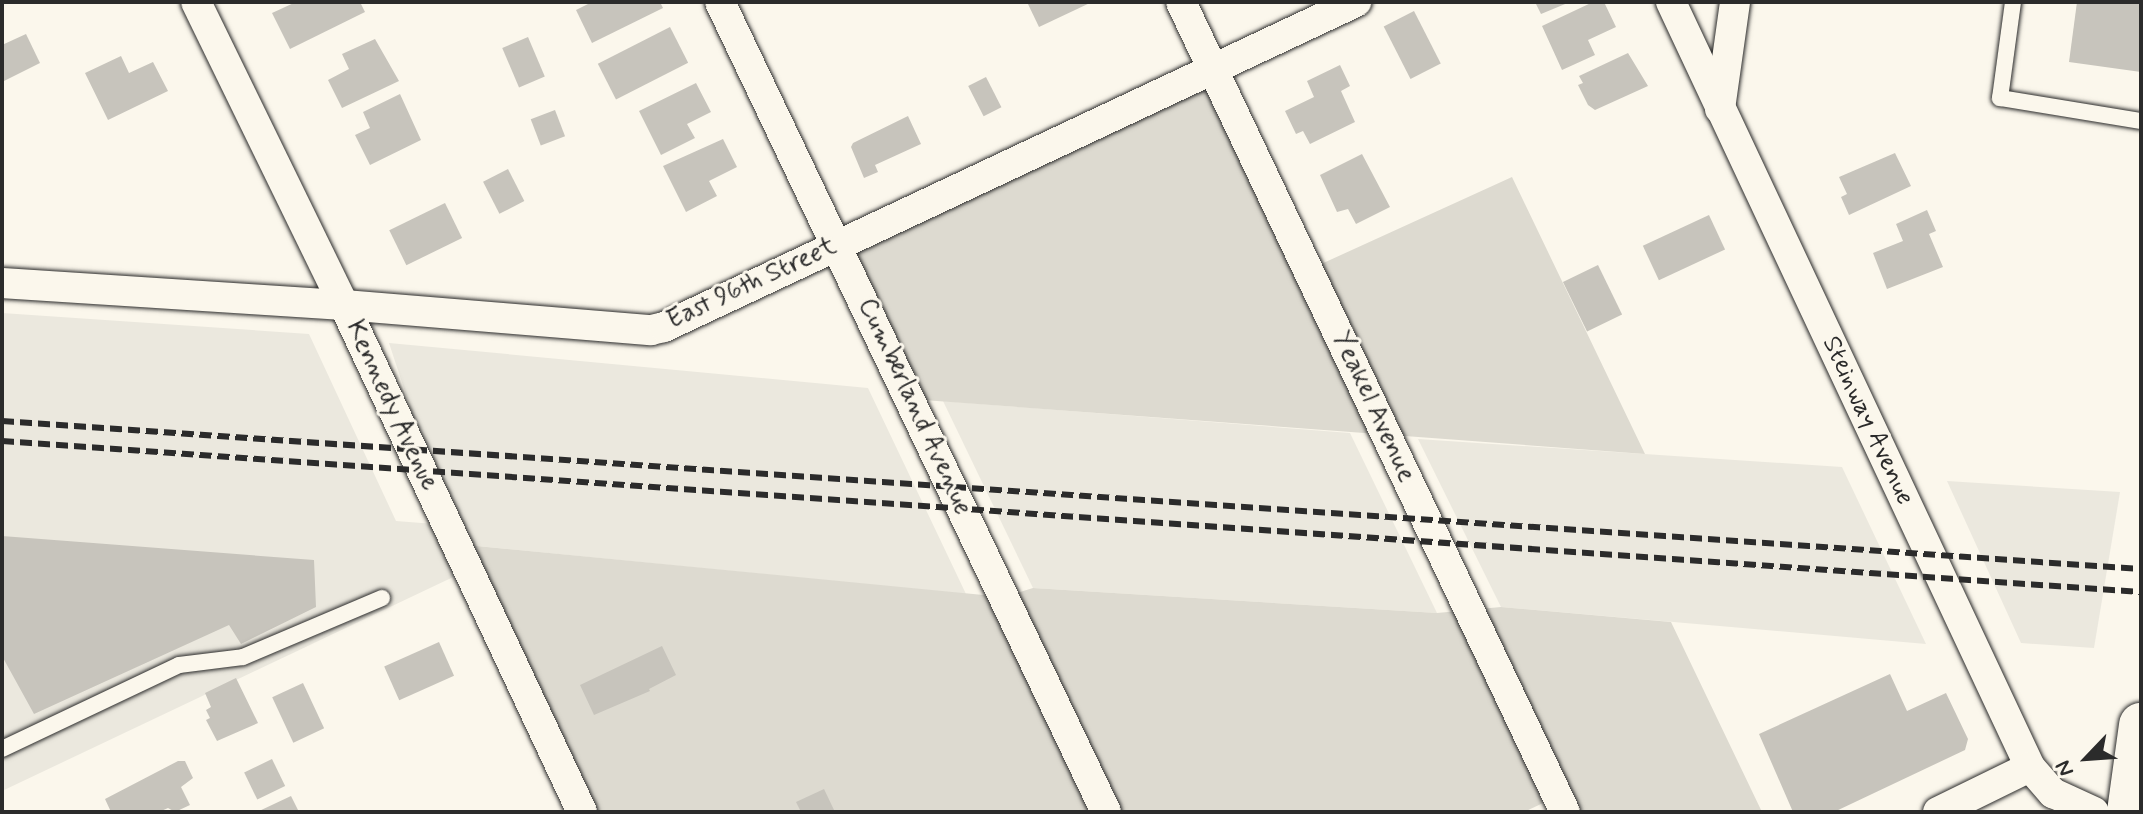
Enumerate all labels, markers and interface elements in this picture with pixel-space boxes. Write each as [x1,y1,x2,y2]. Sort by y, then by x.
street label: East 96th Street [662,231,842,337]
street label: Cumberland Avenue [851,295,977,519]
street label: Kennedy Avenue [337,313,445,499]
street label: Yeakel Avenue [1324,327,1422,487]
street label: Steinway Avenue [1814,330,1920,512]
north arrow [2047,718,2127,798]
text: N [2049,756,2081,781]

